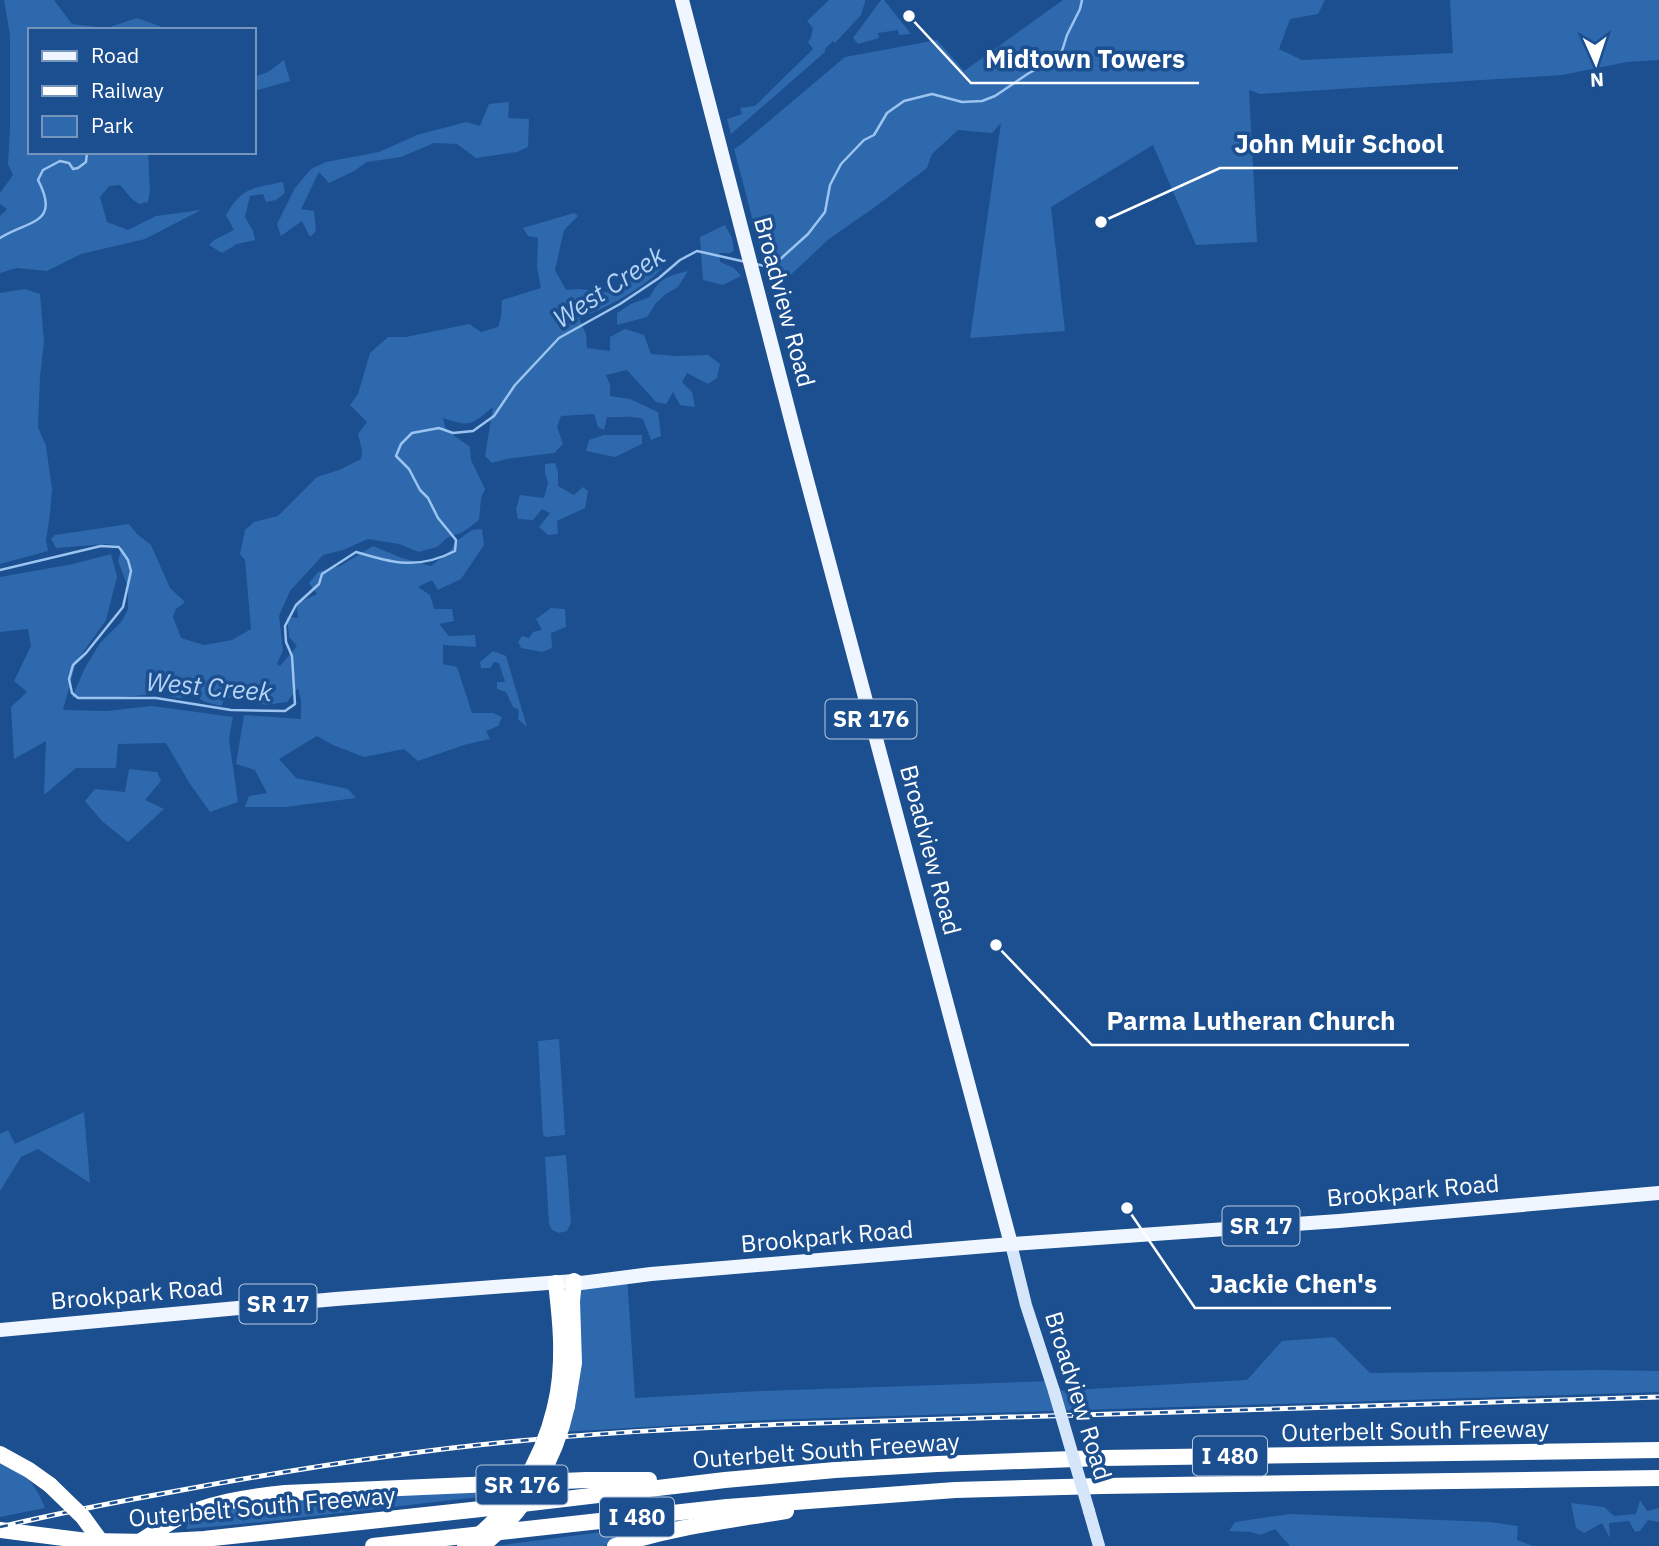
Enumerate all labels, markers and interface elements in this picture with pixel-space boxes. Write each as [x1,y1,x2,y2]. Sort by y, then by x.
legend [28,28,256,154]
north arrow [1561,28,1631,98]
callout: Midtown Towers [971,36,1199,83]
text: Road [91,41,139,69]
text: Midtown Towers [985,41,1185,75]
text: N [1589,68,1604,92]
text: Railway [91,76,164,104]
text: Park [91,111,134,139]
callout: John Muir School [1220,121,1458,168]
text: John Muir School [1234,126,1444,160]
street label: Broadview Road [747,213,823,390]
water label: West Creek [546,237,671,335]
water label: West Creek [145,664,274,709]
road number: SR 176 [826,699,917,738]
street label: Broadview Road [893,761,969,938]
callout: Parma Lutheran Church [1092,998,1409,1045]
text: Parma Lutheran Church [1106,1003,1396,1037]
street label: Brookpark Road [1325,1167,1500,1213]
road number: SR 17 [1222,1206,1300,1246]
street label: Brookpark Road [739,1213,914,1259]
callout: Jackie Chen's [1195,1261,1391,1308]
text: Jackie Chen's [1209,1266,1377,1300]
street label: Brookpark Road [49,1270,224,1316]
road number: SR 17 [240,1284,316,1324]
street label: Broadview Road [1038,1308,1120,1484]
street label: Outerbelt South Freeway [1281,1412,1549,1448]
street label: Outerbelt South Freeway [691,1425,961,1475]
road number: I 480 [1193,1436,1267,1476]
road number: SR 176 [476,1466,568,1504]
street label: Outerbelt South Freeway [127,1478,397,1534]
road number: I 480 [600,1498,674,1536]

